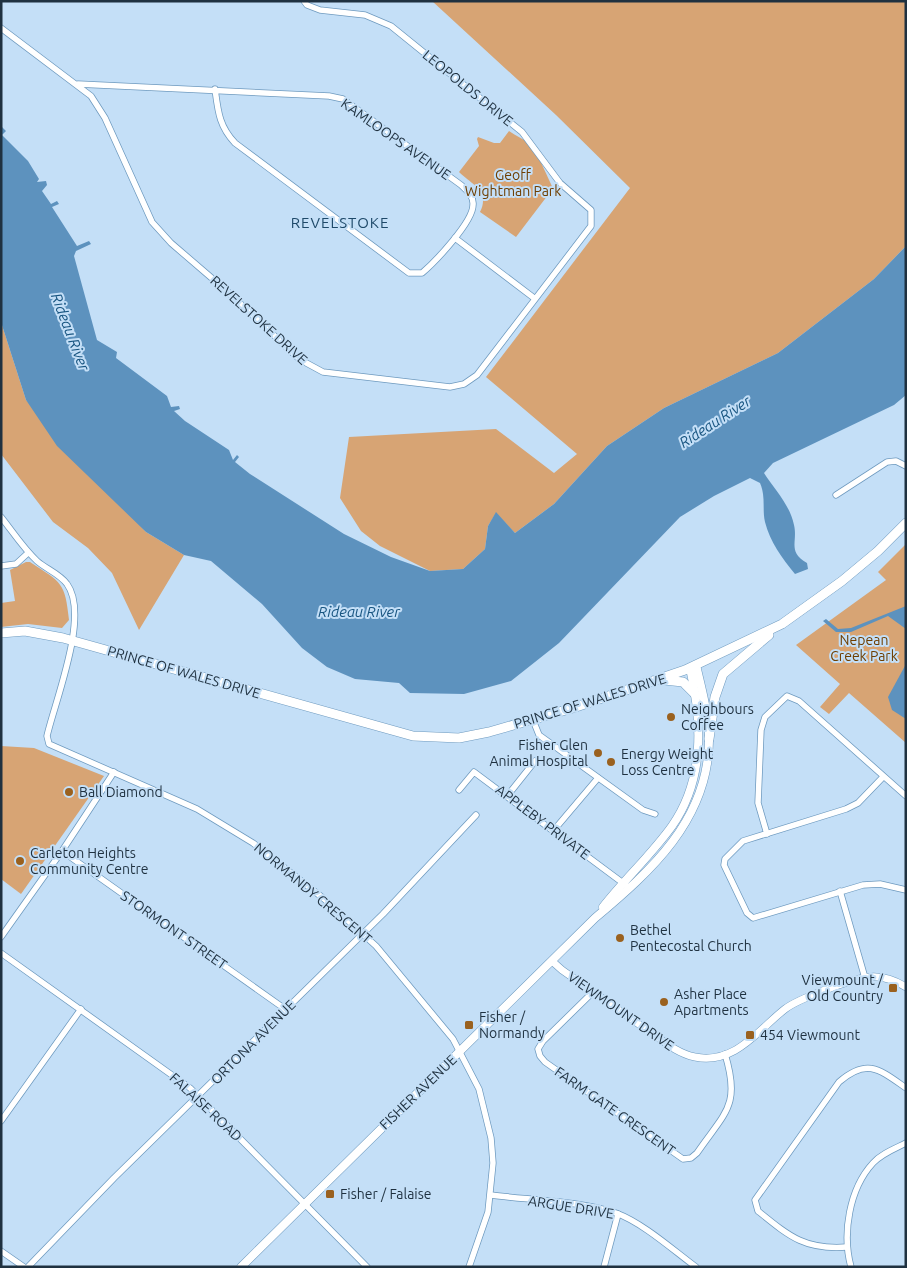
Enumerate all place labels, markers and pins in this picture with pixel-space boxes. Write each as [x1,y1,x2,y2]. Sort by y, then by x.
place label: Neighbours Coffee [681,701,754,733]
marker: Neighbours Coffee [665,711,677,723]
place label: Fisher Glen Animal Hospital [489,737,588,769]
place label: Energy Weight Loss Centre [621,746,714,778]
marker: Fisher Glen Animal Hospital [592,747,604,759]
marker: Energy Weight Loss Centre [605,756,617,768]
place label: Ball Diamond [79,784,163,800]
marker: Ball Diamond [63,786,75,798]
place label: Carleton Heights Community Centre [30,845,149,877]
marker: Carleton Heights Community Centre [14,855,26,867]
place label: Bethel Pentecostal Church [630,922,752,954]
marker: Bethel Pentecostal Church [614,932,626,944]
place label: Viewmount / Old Country [802,972,884,1004]
marker: Viewmount / Old Country [887,982,899,994]
place label: Asher Place Apartments [674,986,749,1018]
marker: Asher Place Apartments [658,996,670,1008]
place label: Fisher / Normandy [479,1009,545,1041]
marker: Fisher / Normandy [463,1019,475,1031]
place label: 454 Viewmount [760,1027,860,1043]
marker: 454 Viewmount [744,1029,756,1041]
place label: Fisher / Falaise [340,1186,432,1202]
marker: Fisher / Falaise [324,1188,336,1200]

